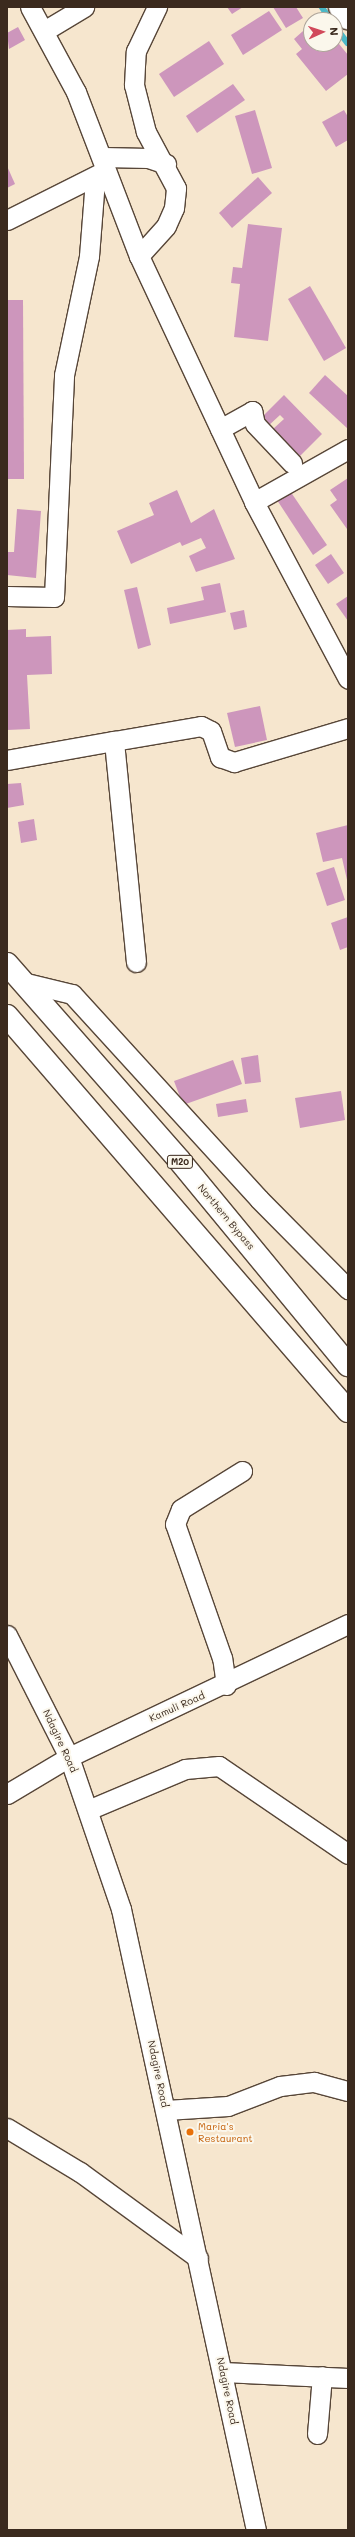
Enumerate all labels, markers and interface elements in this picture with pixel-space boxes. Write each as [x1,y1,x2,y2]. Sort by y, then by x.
north arrow [303,12,343,52]
text: N [327,27,342,36]
road number: M20 [166,1155,194,1169]
street label: Northern Bypass [195,1182,257,1252]
street label: Kamuli Road [147,1689,207,1725]
street label: Ndagire Road [40,1708,80,1774]
street label: Ndagire Road [145,2039,171,2109]
place label: Maria's Restaurant [198,2120,253,2144]
marker: Maria's Restaurant [185,2127,195,2137]
street label: Ndagire Road [214,2356,240,2426]

